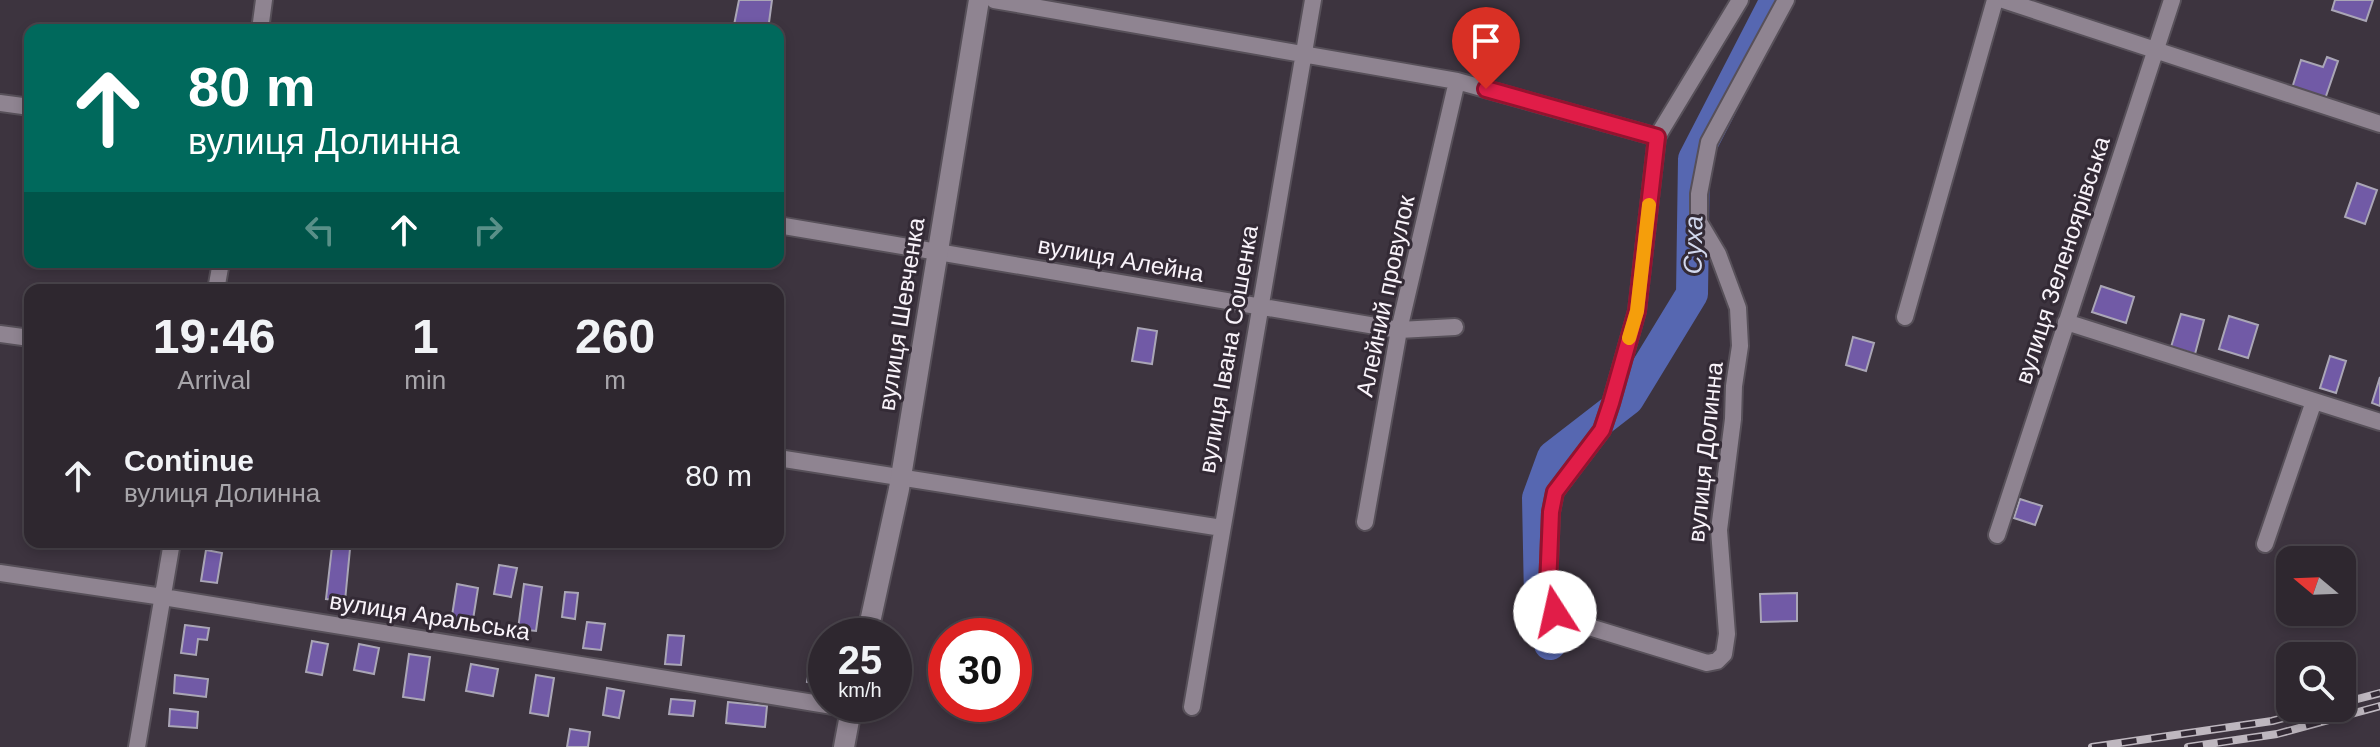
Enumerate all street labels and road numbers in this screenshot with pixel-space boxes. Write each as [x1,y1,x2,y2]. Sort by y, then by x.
street label: вулиця Зеленоярівська [2009,132,2115,387]
street label: Алейний провулок [1350,192,1420,399]
street label: вулиця Шевченка [872,215,930,412]
street label: вулиця Івана Сошенка [1193,222,1263,475]
street label: вулиця Алейна [1036,231,1207,287]
street label: вулиця Долинна [1682,360,1728,543]
street label: вулиця Аральська [328,587,533,645]

